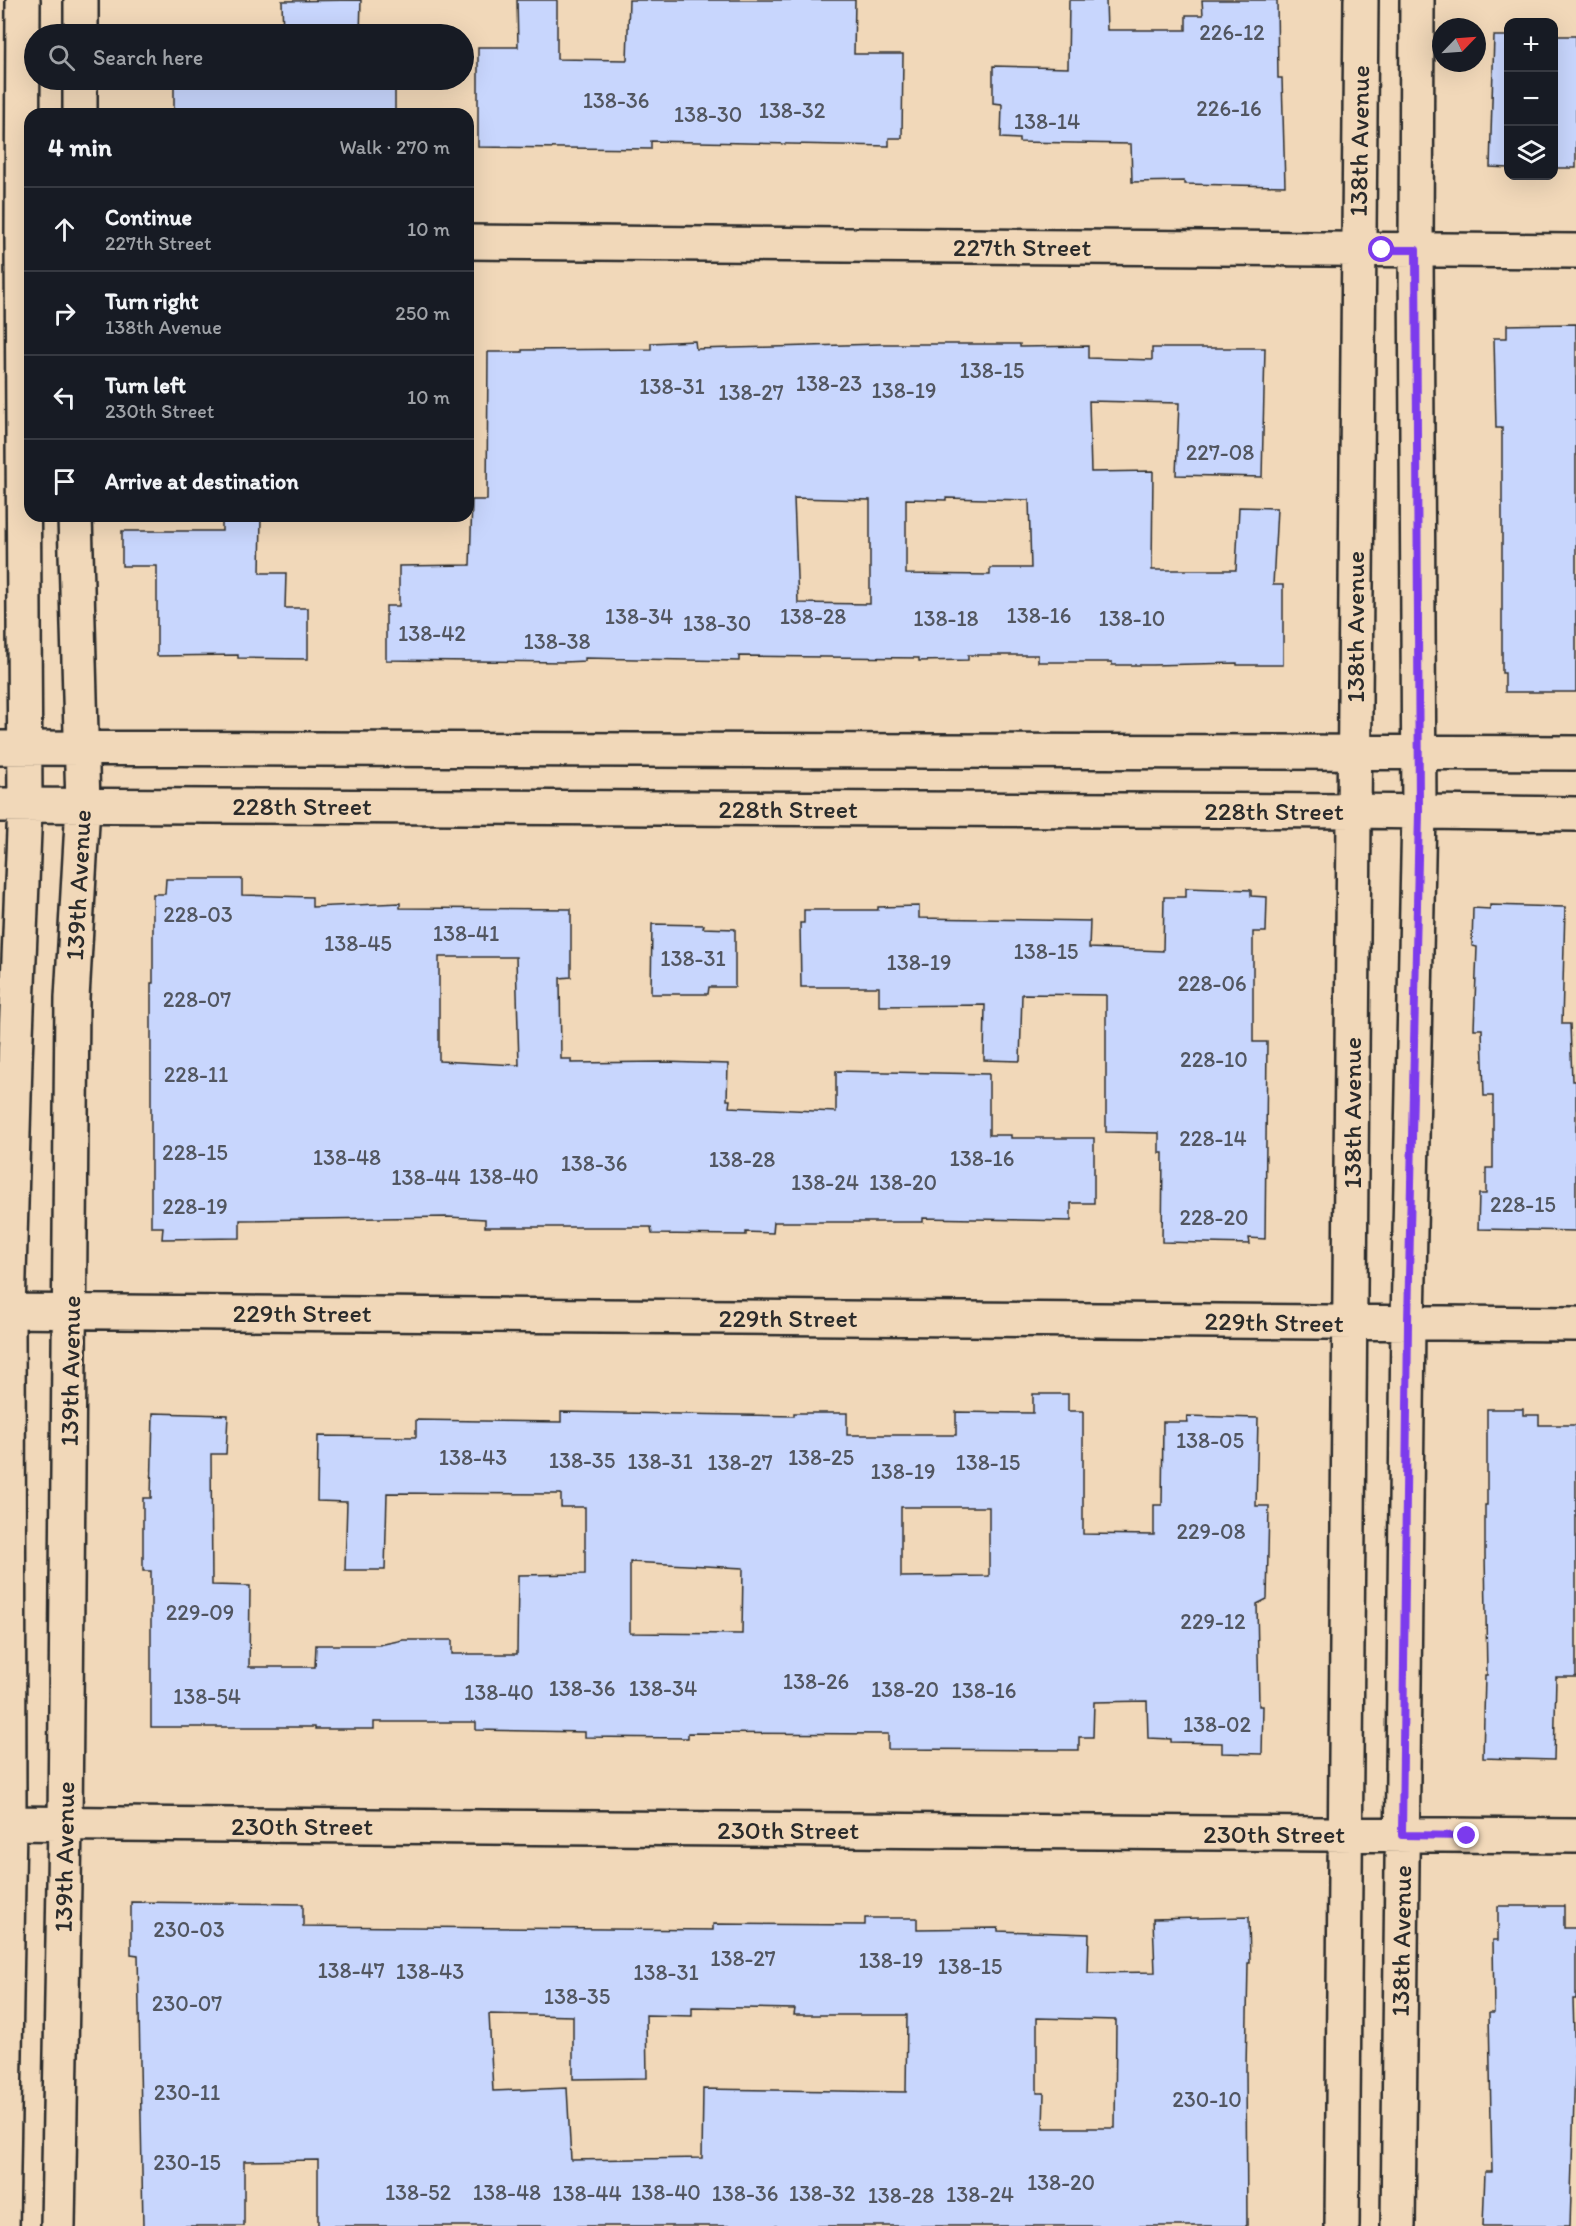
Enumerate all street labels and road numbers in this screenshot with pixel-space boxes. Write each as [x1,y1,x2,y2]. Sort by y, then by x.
street label: 138th Avenue [1342,65,1376,217]
street label: 227th Street [953,231,1091,263]
street label: 138th Avenue [1339,551,1371,703]
street label: 228th Street [232,790,372,822]
street label: 228th Street [718,793,858,825]
street label: 228th Street [1204,795,1344,827]
street label: 139th Avenue [58,809,98,961]
street label: 138th Avenue [1336,1037,1368,1189]
street label: 139th Avenue [53,1295,87,1447]
street label: 229th Street [232,1297,372,1329]
street label: 229th Street [718,1302,858,1334]
street label: 229th Street [1204,1305,1344,1339]
street label: 139th Avenue [47,1781,81,1933]
street label: 230th Street [231,1810,373,1842]
street label: 230th Street [717,1814,859,1846]
street label: 230th Street [1203,1818,1345,1850]
street label: 138th Avenue [1384,1865,1418,2017]

